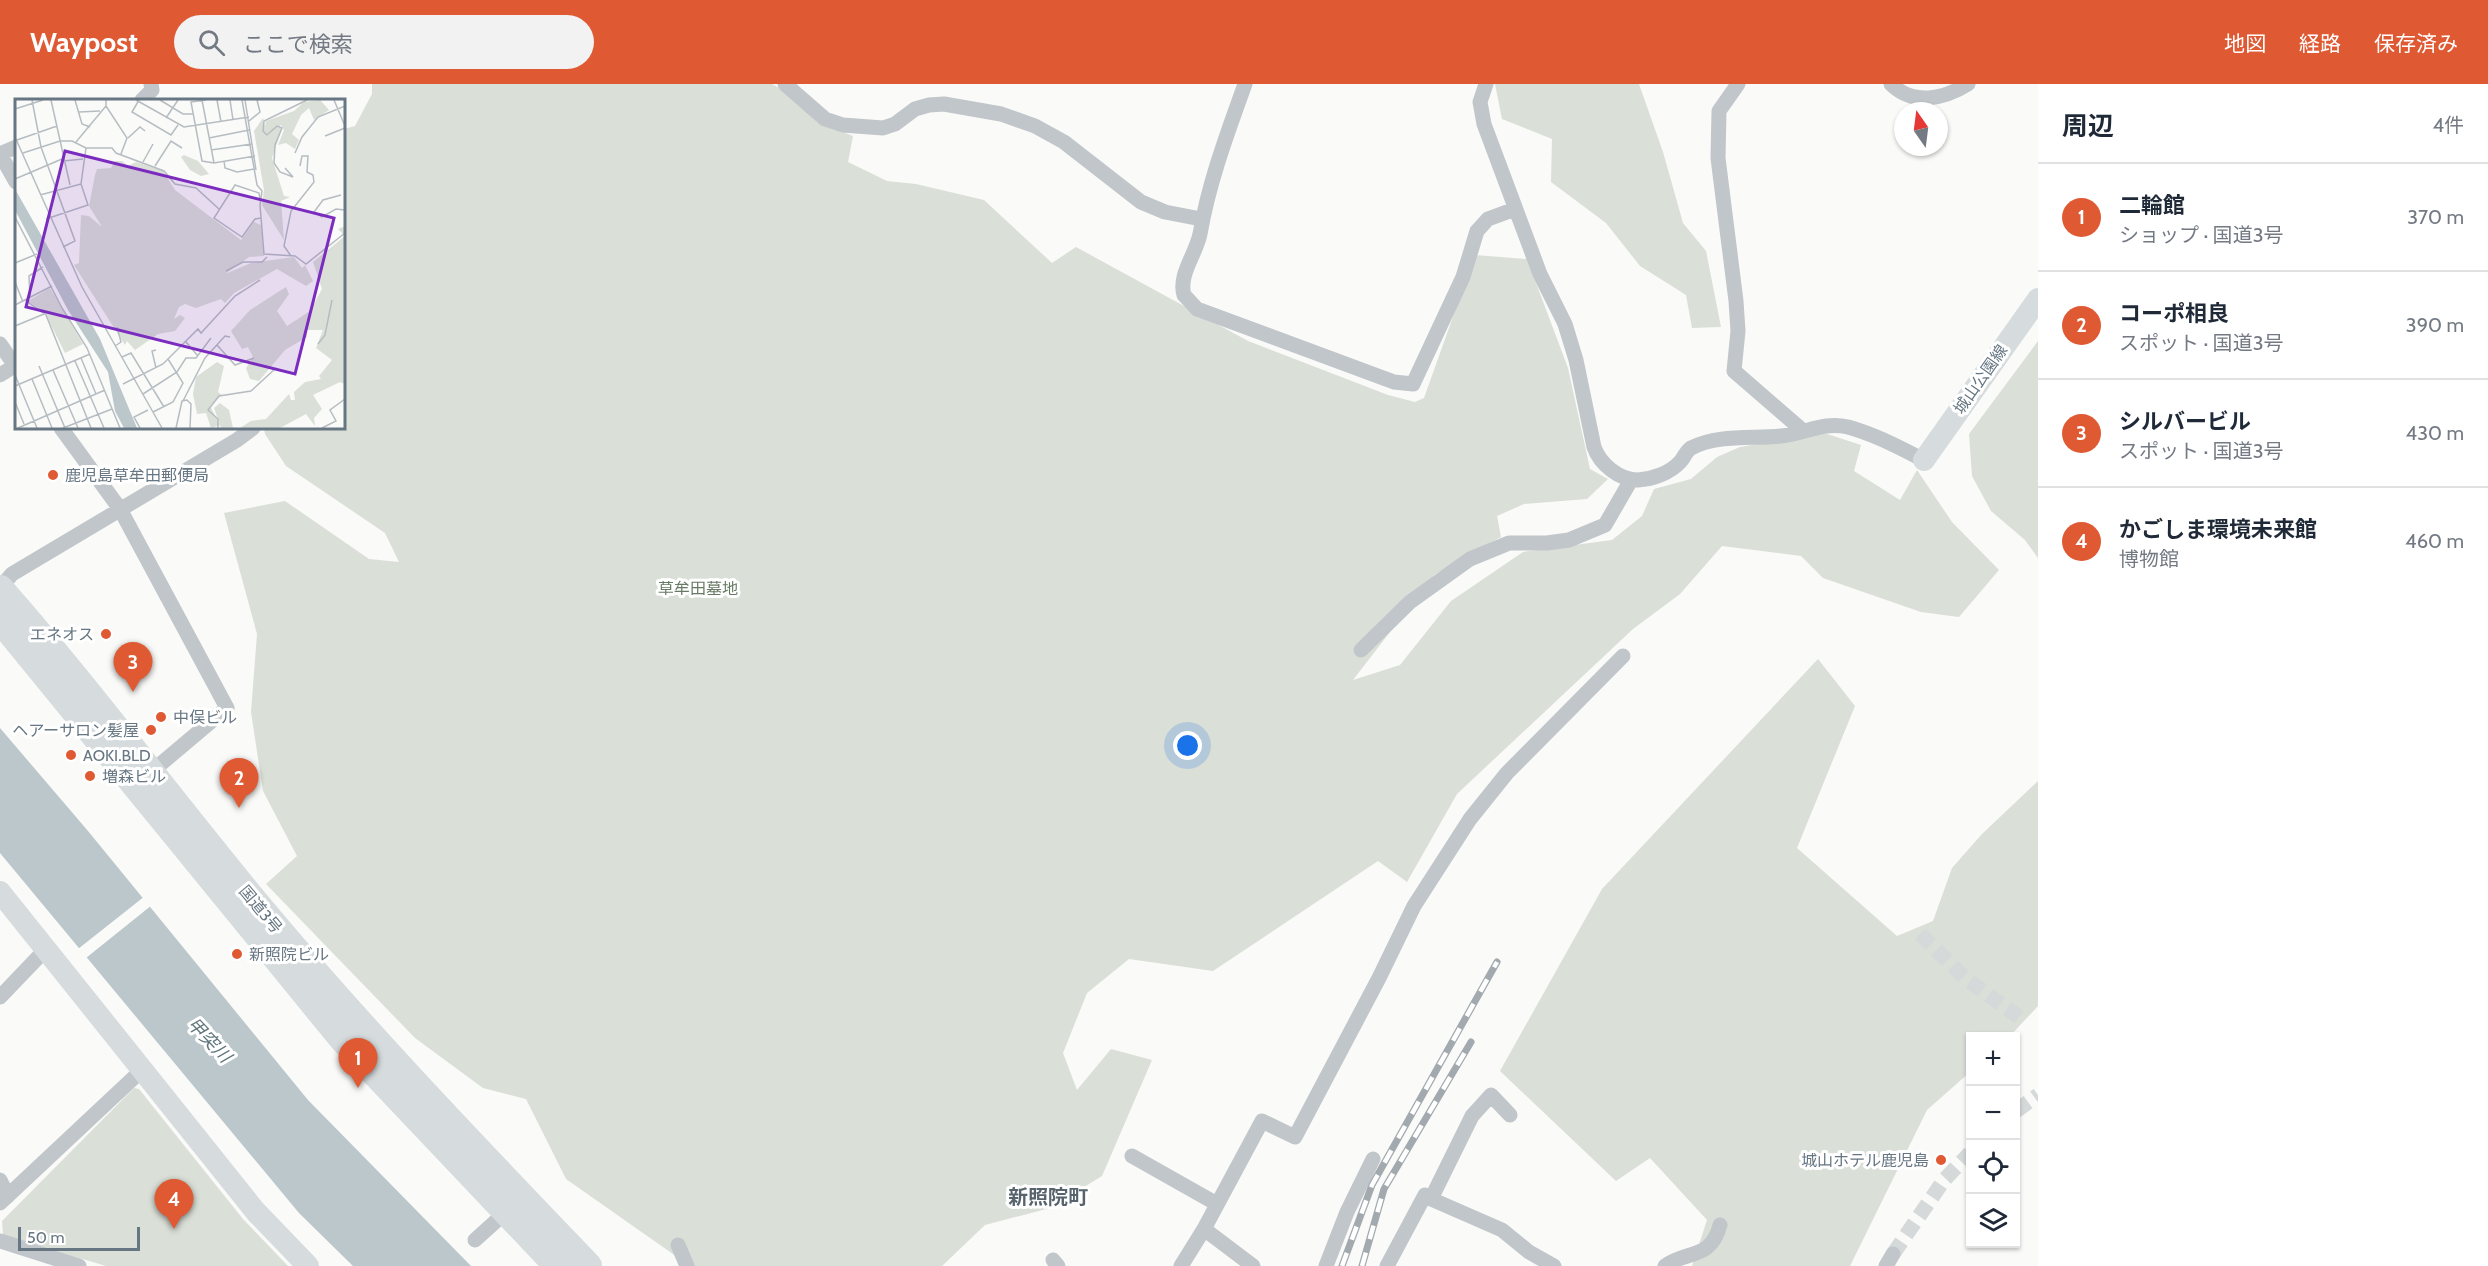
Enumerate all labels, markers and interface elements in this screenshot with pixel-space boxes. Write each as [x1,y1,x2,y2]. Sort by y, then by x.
search box [174,15,594,69]
text: Waypost [30,25,138,59]
icon: search [195,26,228,59]
text: ここで検索 [243,31,353,58]
text: 地図 [2224,31,2266,56]
text: 経路 [2299,31,2341,56]
text: 保存済み [2374,31,2458,56]
inset map [15,99,345,429]
north arrow [1894,102,1948,156]
text: 周辺 [2062,110,2114,142]
text: 4件 [2432,113,2464,137]
text: 二輪館 [2119,192,2185,219]
text: 1 [2078,205,2085,229]
text: 370 m [2407,205,2464,229]
text: ショップ · 国道3号 [2119,223,2284,247]
text: コーポ相良 [2119,300,2229,327]
text: 2 [2076,313,2087,337]
text: 390 m [2406,313,2464,337]
text: スポット · 国道3号 [2119,331,2284,355]
street label: 城山公園線 [1950,341,2011,418]
text: シルバービル [2119,408,2251,435]
text: 3 [2076,421,2087,445]
text: 430 m [2406,421,2464,445]
text: スポット · 国道3号 [2119,439,2284,463]
place label: 鹿児島草牟田郵便局 [65,466,209,485]
marker: 鹿児島草牟田郵便局 [46,468,60,482]
text: かごしま環境未来館 [2119,516,2317,543]
text: 4 [2075,529,2088,553]
text: 460 m [2405,529,2464,553]
text: 博物館 [2119,547,2179,571]
park label: 草牟田墓地 [658,579,738,598]
place label: エネオス [30,625,94,644]
marker: エネオス [99,627,113,641]
pin: 3 [114,642,152,692]
place label: 中俣ビル [173,708,237,727]
marker: 中俣ビル [154,710,168,724]
place label: ヘアーサロン髪屋 [12,721,139,740]
marker: ヘアーサロン髪屋 [144,723,158,737]
your location [1173,731,1202,760]
place label: AOKI.BLD [83,746,151,765]
marker: AOKI.BLD [64,748,78,762]
pin: 2 [220,758,258,808]
place label: 増森ビル [102,767,166,786]
marker: 増森ビル [83,769,97,783]
street label: 国道3号 [235,882,286,937]
place label: 新照院ビル [249,945,329,964]
marker: 新照院ビル [230,947,244,961]
water label: 甲突川 [182,1013,237,1069]
map controls [1966,1032,2020,1248]
button: + [1966,1032,2020,1086]
pin: 1 [338,1038,378,1088]
button: − [1966,1086,2020,1140]
button: locate [1966,1140,2020,1194]
place label: 城山ホテル鹿児島 [1801,1151,1929,1170]
marker: 城山ホテル鹿児島 [1934,1153,1948,1167]
pin: 4 [154,1180,194,1229]
district label: 新照院町 [1008,1185,1088,1209]
button: layers [1966,1194,2020,1248]
scale bar [18,1224,140,1252]
text: 50 m [27,1228,64,1247]

